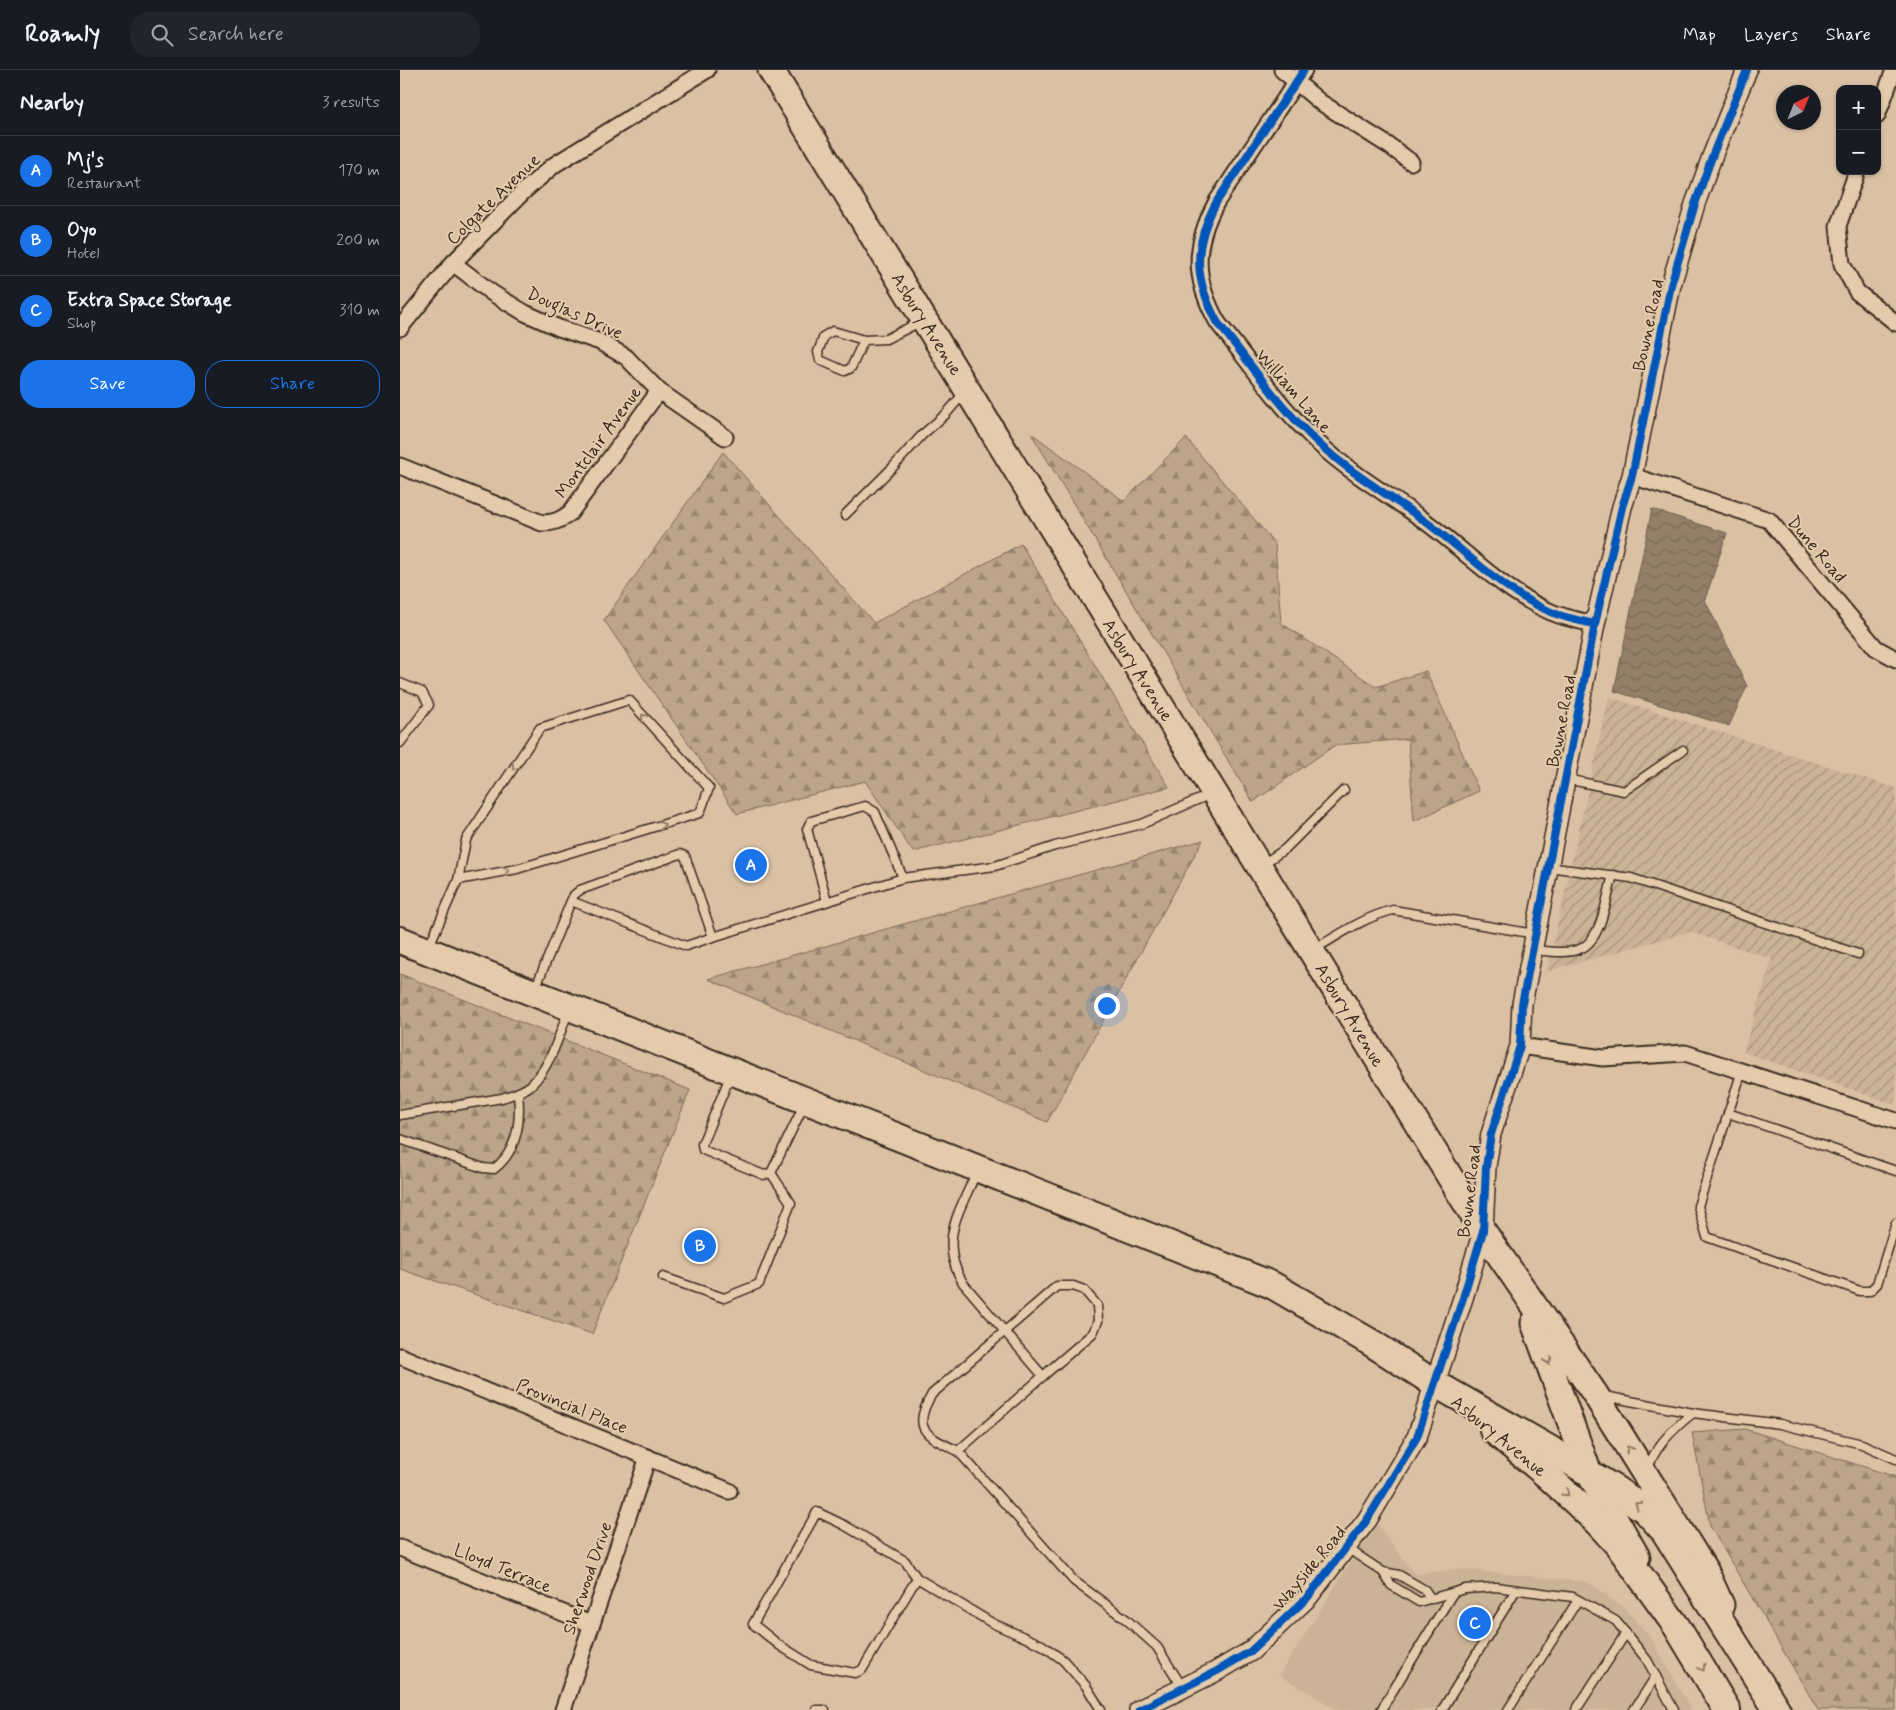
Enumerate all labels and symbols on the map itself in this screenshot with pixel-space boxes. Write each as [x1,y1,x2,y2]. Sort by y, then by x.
north arrow [1776,85,1821,130]
street label: Colgate Avenue [441,149,547,252]
street label: Asbury Avenue [885,269,967,381]
street label: Bowne Road [1628,277,1670,374]
street label: Douglas Drive [522,282,626,348]
street label: William Lane [1250,344,1337,439]
street label: Montclair Avenue [550,382,648,504]
street label: Dune Road [1781,511,1851,588]
street label: Asbury Avenue [1096,615,1178,727]
street label: Bowne Road [1541,673,1583,769]
one-way arrow [641,713,650,722]
one-way arrow [512,761,521,771]
one-way arrow [657,820,666,830]
pin: A [735,846,767,884]
one-way arrow [502,866,511,877]
street label: Asbury Avenue [1309,959,1390,1072]
your location [1094,993,1120,1019]
street label: Bowne Road [1452,1143,1488,1239]
pin: B [684,1227,716,1265]
one-way arrow [1542,1356,1552,1365]
street label: Provincial Place [512,1374,631,1440]
street label: Asbury Avenue [1445,1391,1551,1483]
one-way arrow [1626,1445,1636,1454]
one-way arrow [1560,1487,1569,1496]
one-way arrow [1634,1502,1644,1511]
street label: Sherwood Drive [557,1519,618,1638]
street label: Wayside Road [1267,1521,1352,1616]
street label: Lloyd Terrace [450,1538,555,1599]
pin: C [1459,1604,1491,1642]
one-way arrow [1696,1663,1706,1672]

